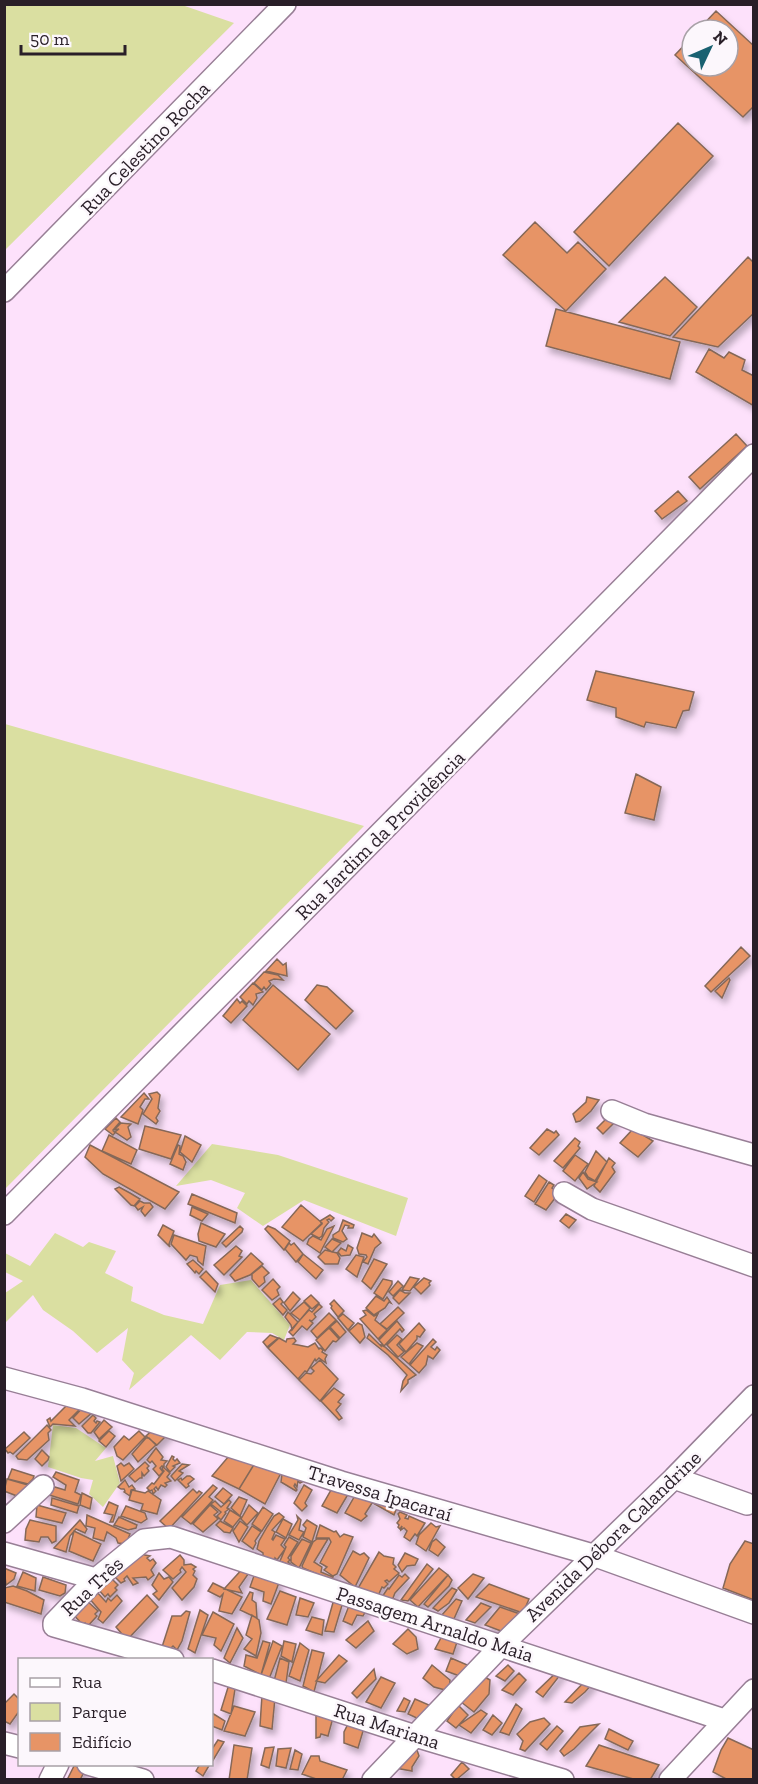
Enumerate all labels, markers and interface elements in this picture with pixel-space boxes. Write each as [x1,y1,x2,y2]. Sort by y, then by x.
scale bar [21,18,124,56]
north arrow [680,18,740,78]
text: N [709,27,731,49]
text: 50 m [30,28,70,50]
street label: Rua Celestino Rocha [75,76,215,219]
street label: Rua Jardim da Providência [290,745,470,925]
street label: Avenida Débora Calandrine [520,1446,706,1626]
street label: Travessa Ipacaraí [305,1460,456,1527]
street label: Rua Três [56,1551,128,1621]
street label: Passagem Arnaldo Maia [333,1581,537,1667]
legend [18,1658,213,1766]
text: Rua [72,1671,102,1693]
street label: Rua Mariana [331,1698,443,1754]
text: Parque [72,1701,127,1723]
text: Edifício [72,1731,132,1753]

